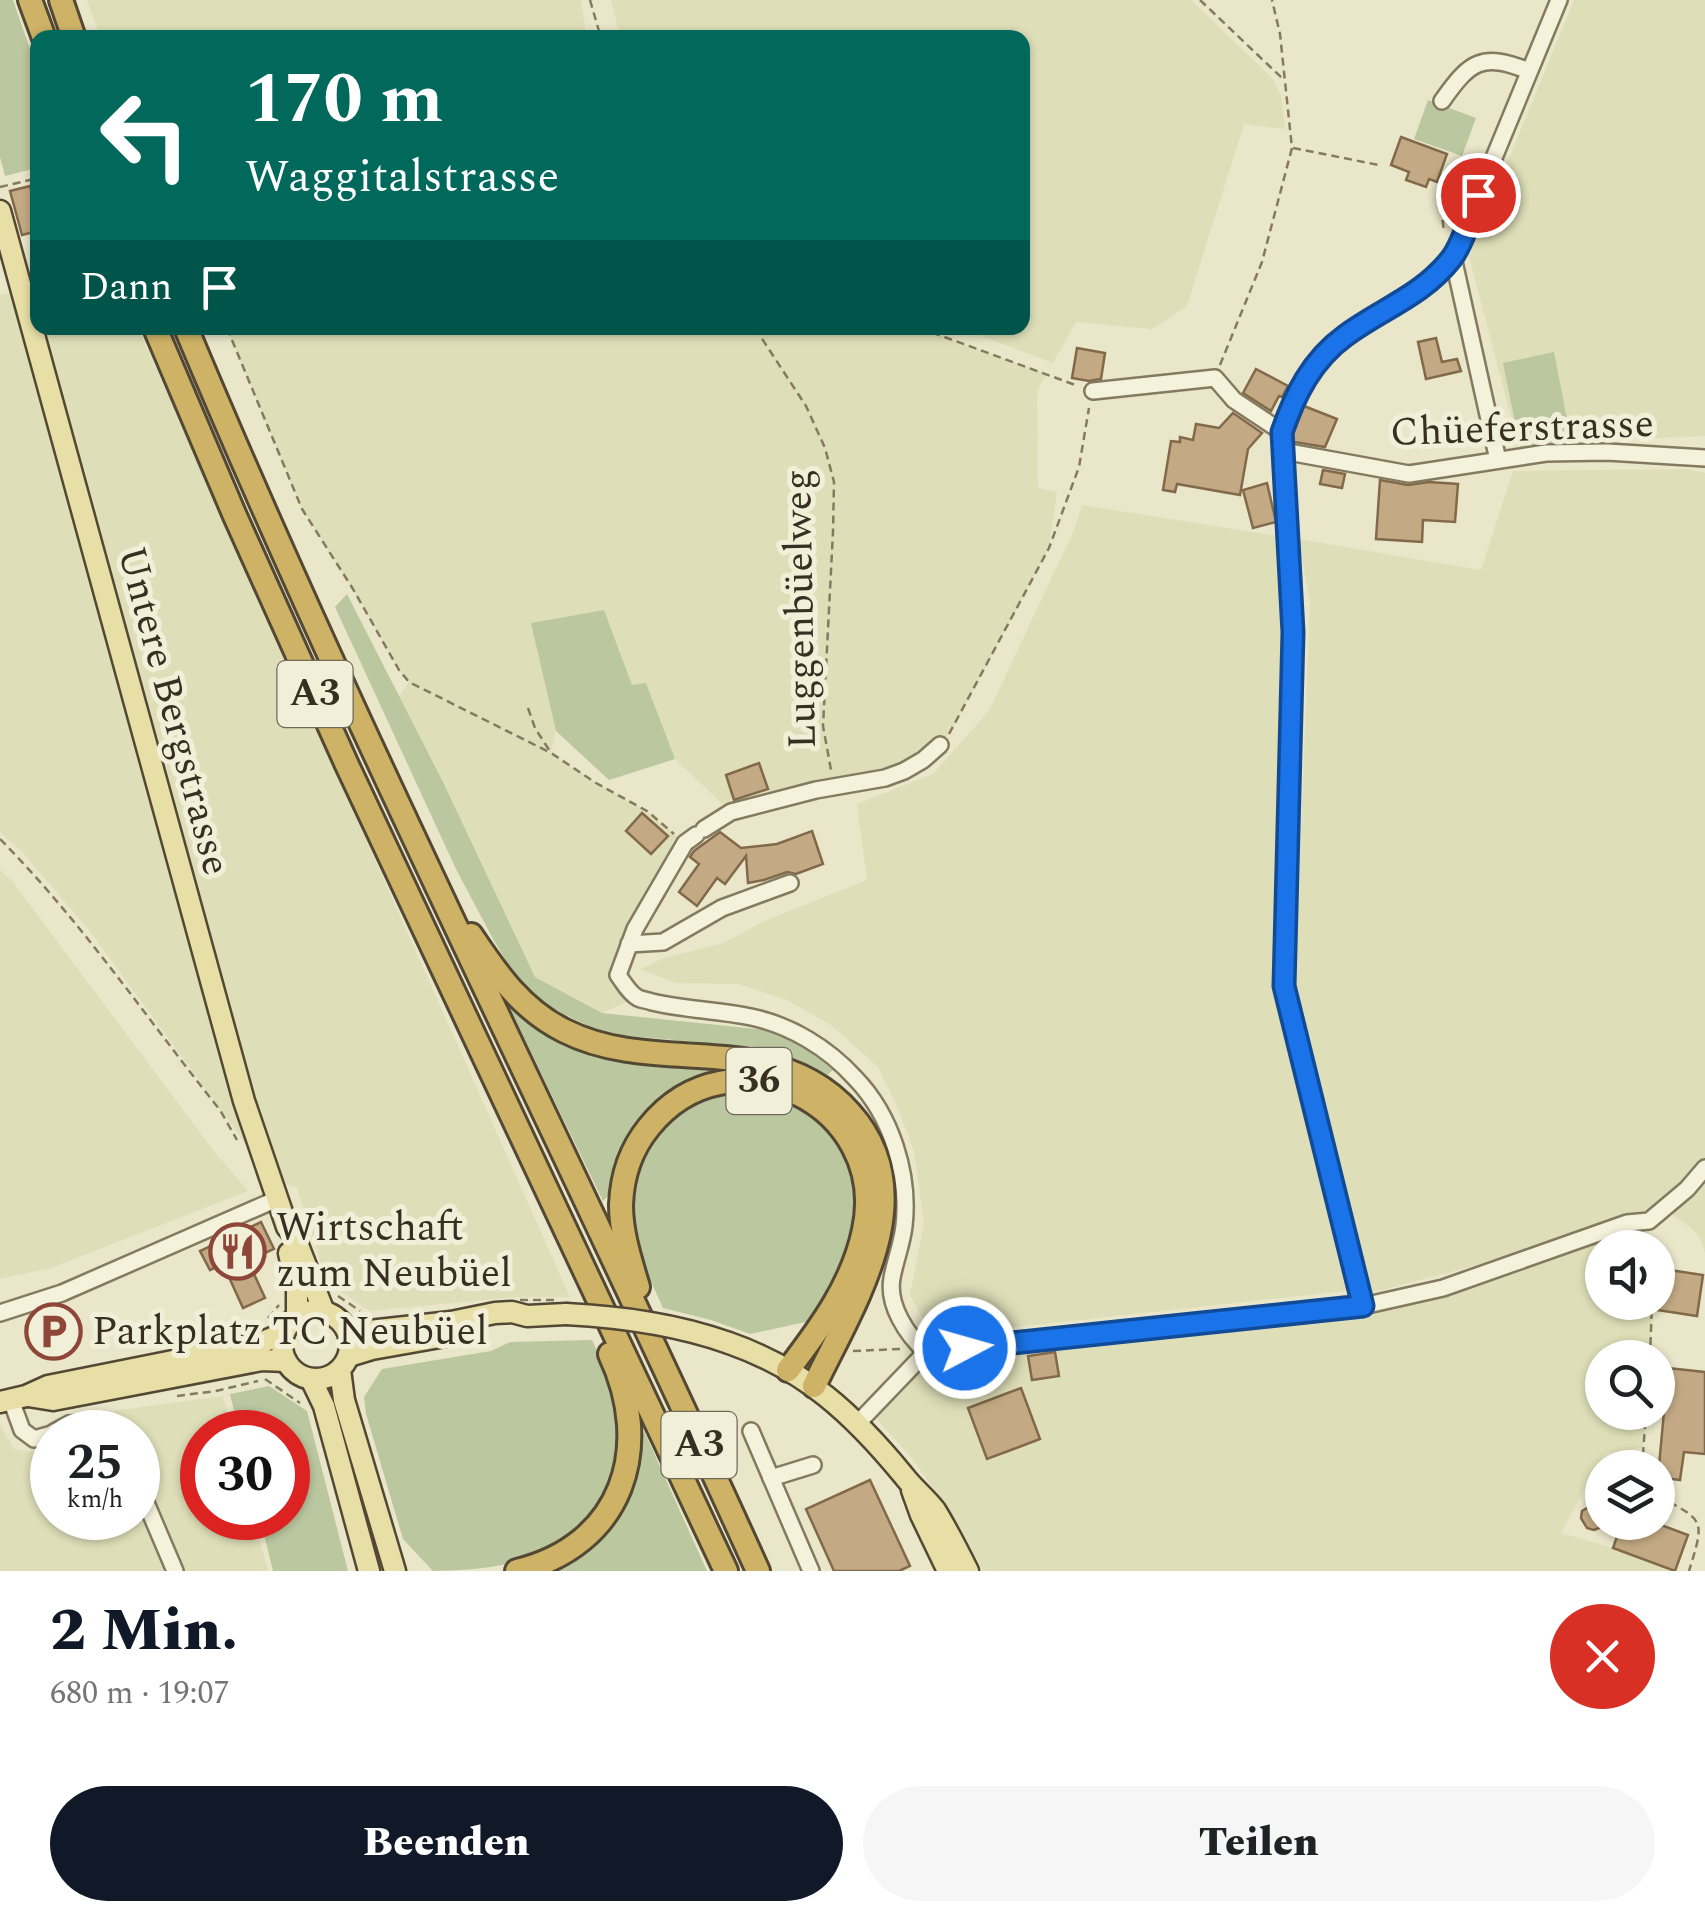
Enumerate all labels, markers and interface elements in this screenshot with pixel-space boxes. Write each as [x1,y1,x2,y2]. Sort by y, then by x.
text: 170 m [245,47,443,153]
icon: left [80,70,210,200]
text: Waggitalstrasse [245,143,559,212]
pin [1436,153,1521,238]
icon: arrive [1451,168,1506,223]
text: Dann [80,259,172,317]
icon: arrive [192,260,247,315]
street label: Chüeferstrasse [1389,394,1655,464]
street label: Luggenbüelweg [768,469,834,749]
street label: Untere Bergstrasse [100,540,246,882]
road number: A3 [278,661,352,727]
road number: 36 [726,1048,792,1114]
place label: Wirtschaft zum Neubüel [276,1198,512,1305]
restaurant icon: Wirtschaft zum Neubüel [207,1221,267,1281]
map controls [1585,1230,1675,1540]
button: sound [1585,1230,1675,1320]
position arrow [913,1296,1017,1400]
parking icon: Parkplatz TC Neubüel [23,1302,83,1362]
place label: Parkplatz TC Neubüel [92,1302,488,1363]
button: search [1585,1340,1675,1430]
speed limit sign: 30 [180,1410,310,1540]
road number: A3 [662,1412,736,1478]
text: 25 [67,1425,123,1501]
button: layers [1585,1450,1675,1540]
text: km/h [67,1481,123,1519]
text: 2 Min. [50,1585,238,1677]
button: close [1550,1604,1655,1709]
text: 680 m · 19:07 [50,1669,230,1718]
button: Beenden [50,1786,843,1901]
button: Teilen [863,1786,1655,1901]

